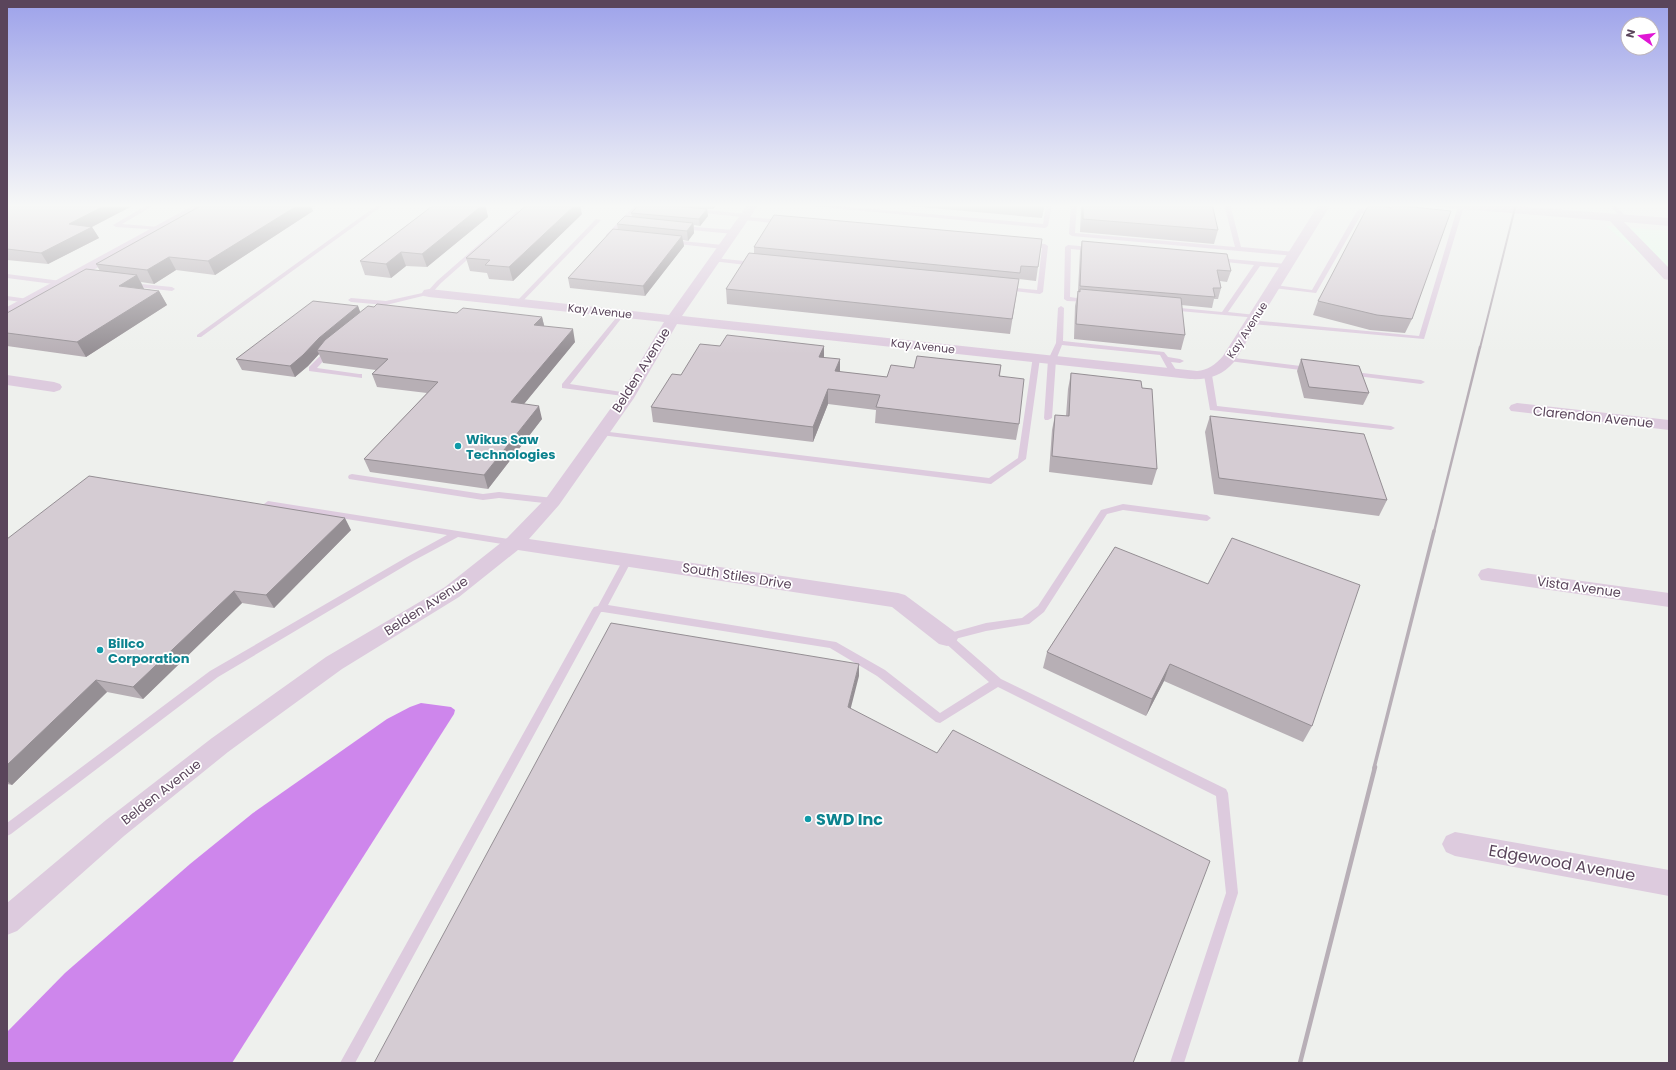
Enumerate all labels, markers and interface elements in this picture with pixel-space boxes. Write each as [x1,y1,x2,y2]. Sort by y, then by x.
north arrow [1620,16,1660,56]
text: N [1622,28,1639,40]
street label: Kay Avenue [1223,298,1271,361]
street label: Kay Avenue [567,300,633,322]
street label: Belden Avenue [607,324,675,416]
street label: Kay Avenue [890,335,956,357]
street label: Clarendon Avenue [1532,401,1654,433]
place label: Wikus Saw Technologies [466,430,555,464]
marker: Wikus Saw Technologies [453,441,463,451]
street label: South Stiles Drive [681,558,793,594]
street label: Belden Avenue [380,572,472,640]
street label: Vista Avenue [1536,572,1622,602]
place label: Billco Corporation [108,634,190,668]
marker: Billco Corporation [95,645,105,655]
street label: Belden Avenue [117,755,205,829]
place label: SWD Inc [816,808,883,831]
marker: SWD Inc [803,814,813,824]
street label: Edgewood Avenue [1487,839,1637,887]

